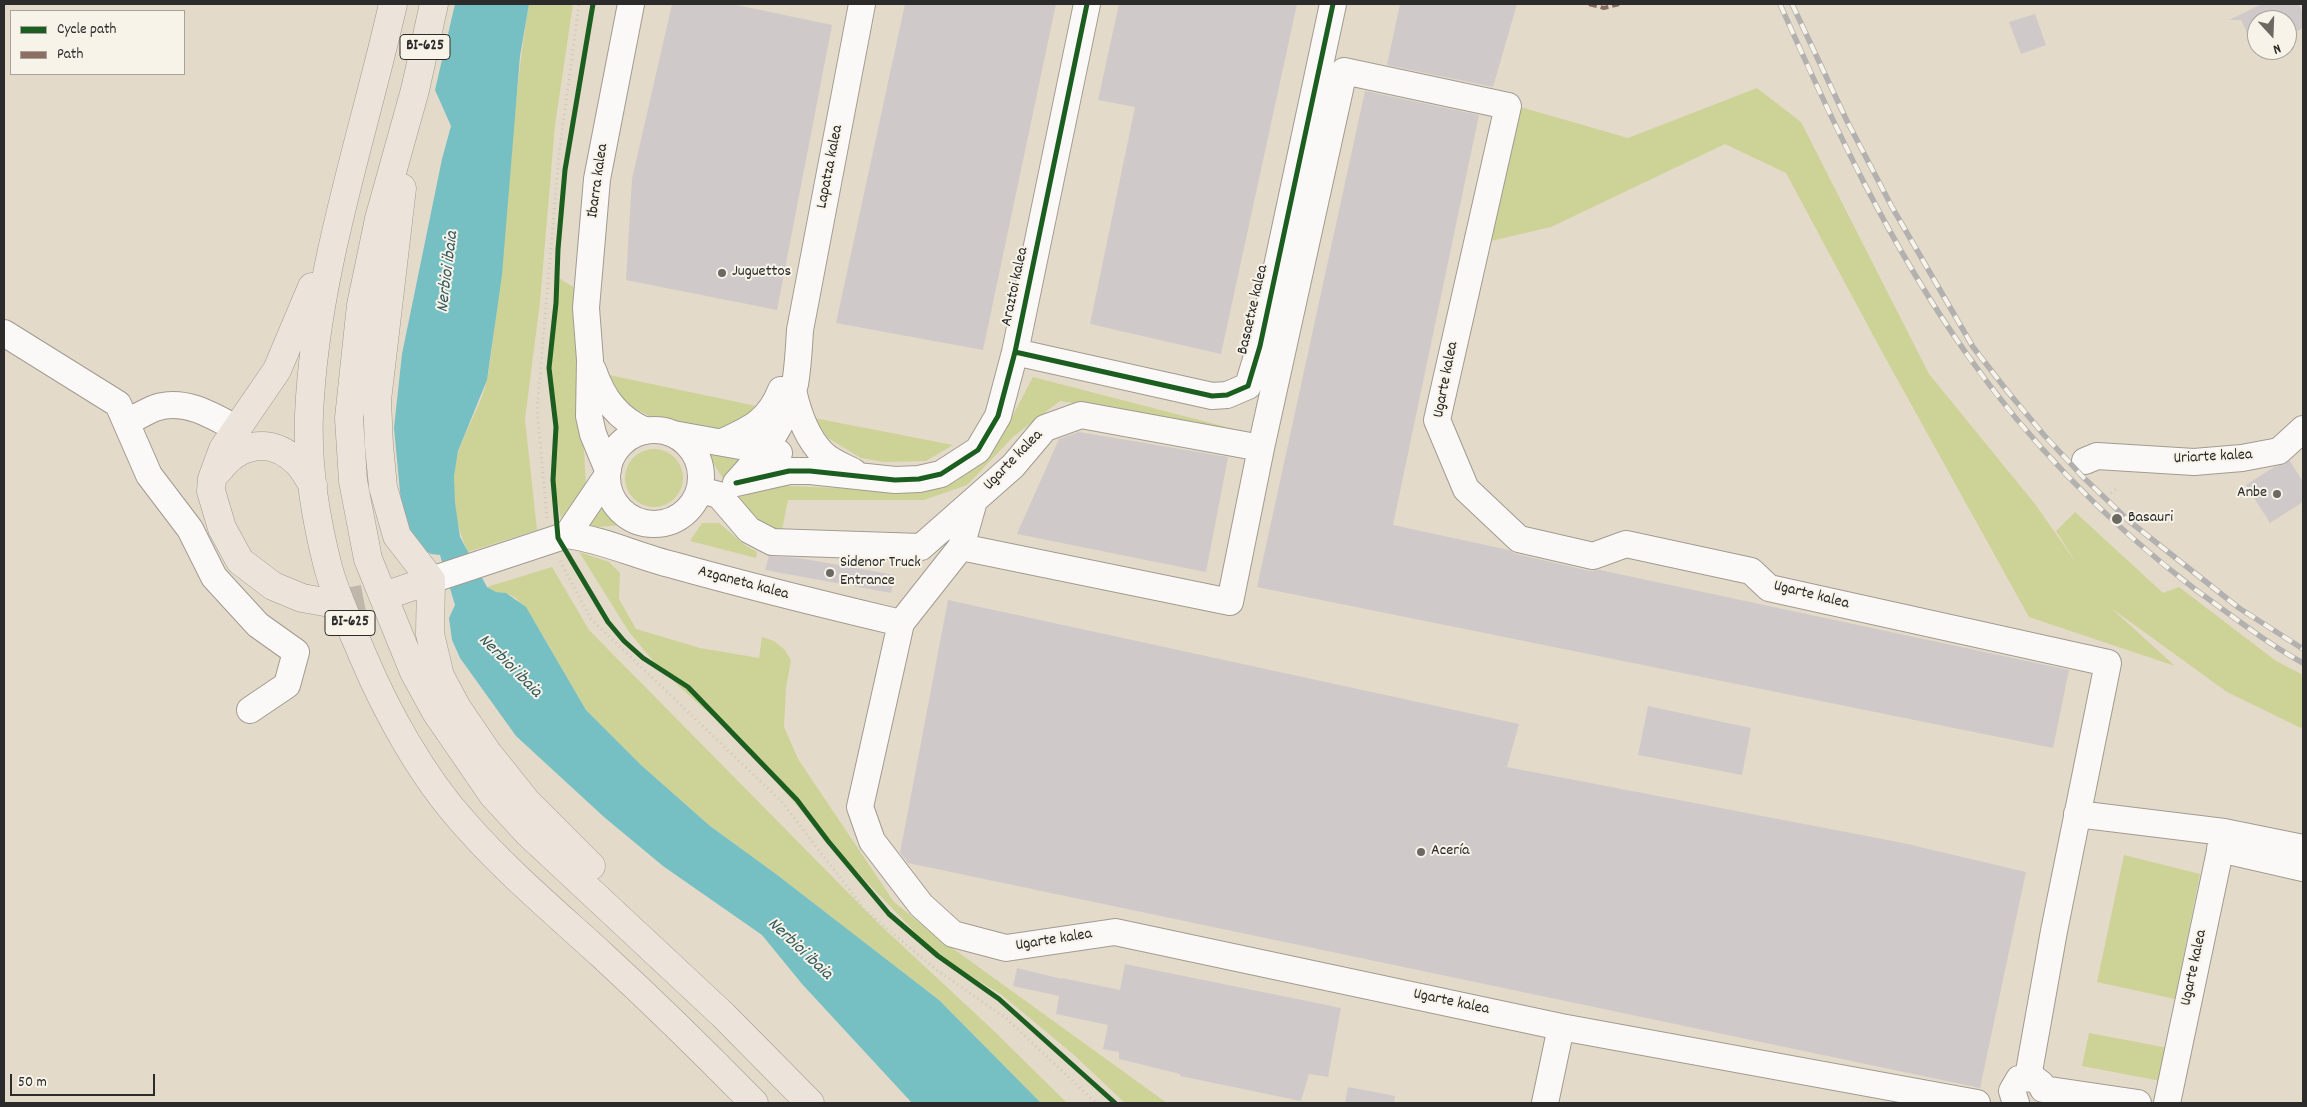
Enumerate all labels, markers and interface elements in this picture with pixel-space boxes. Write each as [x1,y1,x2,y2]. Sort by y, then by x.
legend [10,10,185,75]
north arrow [2247,10,2297,60]
text: Cycle path [57,19,116,41]
road number: BI-625 [400,34,450,60]
text: N [2270,38,2283,59]
text: Path [57,44,83,66]
street label: Lapatza kalea [814,124,848,210]
street label: Ibarra kalea [584,143,614,219]
water label: Nerbioi ibaia [433,230,465,314]
street label: Araztoi kalea [998,246,1034,328]
place label: Juguettos [732,263,791,283]
street label: Basaetxe kalea [1234,263,1274,357]
marker: Juguettos [716,267,728,279]
street label: Ugarte kalea [1430,340,1464,420]
street label: Ugarte kalea [980,427,1048,495]
street label: Uriarte kalea [2173,446,2253,470]
place label: Anbe [2237,484,2267,504]
marker: Anbe [2271,488,2283,500]
place label: Basauri [2128,509,2173,529]
marker: Basauri [2110,512,2124,526]
place label: Sidenor Truck Entrance [840,554,921,592]
street label: Azganeta kalea [695,563,791,605]
marker: Sidenor Truck Entrance [824,567,836,579]
street label: Ugarte kalea [1771,577,1851,615]
road number: BI-625 [325,610,375,636]
water label: Nerbioi ibaia [473,631,545,703]
place label: Acería [1431,842,1470,862]
marker: Acería [1415,846,1427,858]
water label: Nerbioi ibaia [762,914,836,986]
street label: Ugarte kalea [1014,925,1094,957]
street label: Ugarte kalea [2178,928,2212,1008]
street label: Ugarte kalea [1411,986,1491,1020]
scale bar [12,1064,158,1096]
text: 50 m [18,1072,47,1094]

